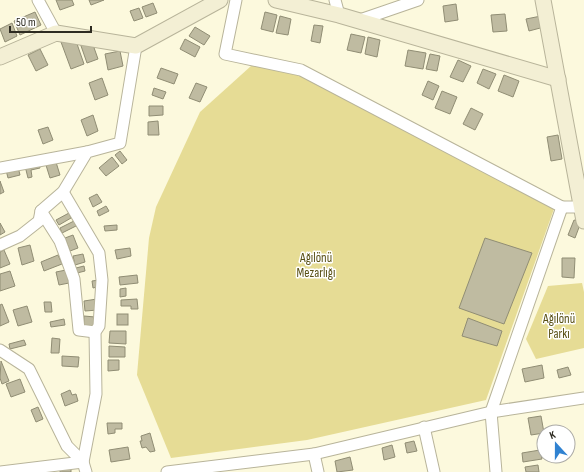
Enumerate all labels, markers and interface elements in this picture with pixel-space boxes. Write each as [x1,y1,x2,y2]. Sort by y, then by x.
scale bar [10,8,91,34]
text: 50 m [16,15,36,30]
park label: Ağılönü Mezarlığı [297,250,335,281]
park label: Ağılönü Parkı [542,311,575,342]
north arrow [536,424,576,464]
text: K [548,428,558,442]

